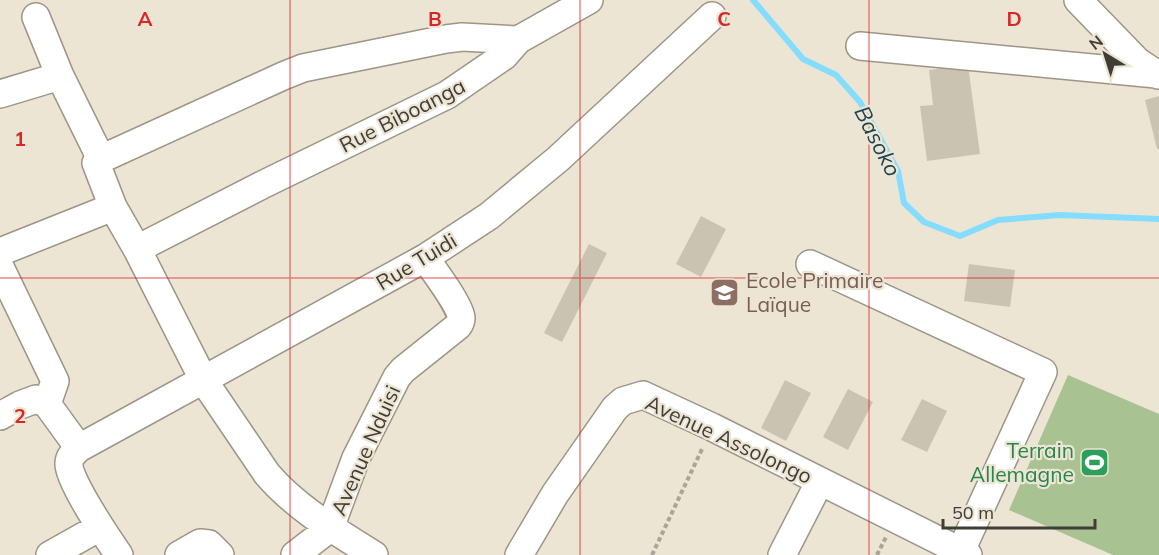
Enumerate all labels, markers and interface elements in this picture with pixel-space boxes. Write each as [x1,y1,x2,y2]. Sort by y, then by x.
text: A [138,6,153,31]
text: B [428,6,442,31]
text: C [717,6,731,31]
text: D [1006,6,1022,31]
north arrow [1075,24,1135,84]
text: N [1085,31,1107,54]
street label: Rue Biboanga [335,72,469,158]
water label: Basoko [848,101,908,181]
text: 1 [14,126,26,151]
street label: Rue Tuidi [371,227,461,295]
place label: Ecole Primaire Laïque [746,267,883,317]
school or university icon: Ecole Primaire Laïque [709,276,741,308]
street label: Avenue Nduisi [325,381,405,519]
street label: Avenue Assolongo [642,389,816,489]
text: 2 [14,403,26,428]
place label: Terrain Allemagne [970,437,1074,487]
sports icon: Terrain Allemagne [1079,446,1111,478]
scale bar [943,492,1094,530]
text: 50 m [952,501,994,524]

